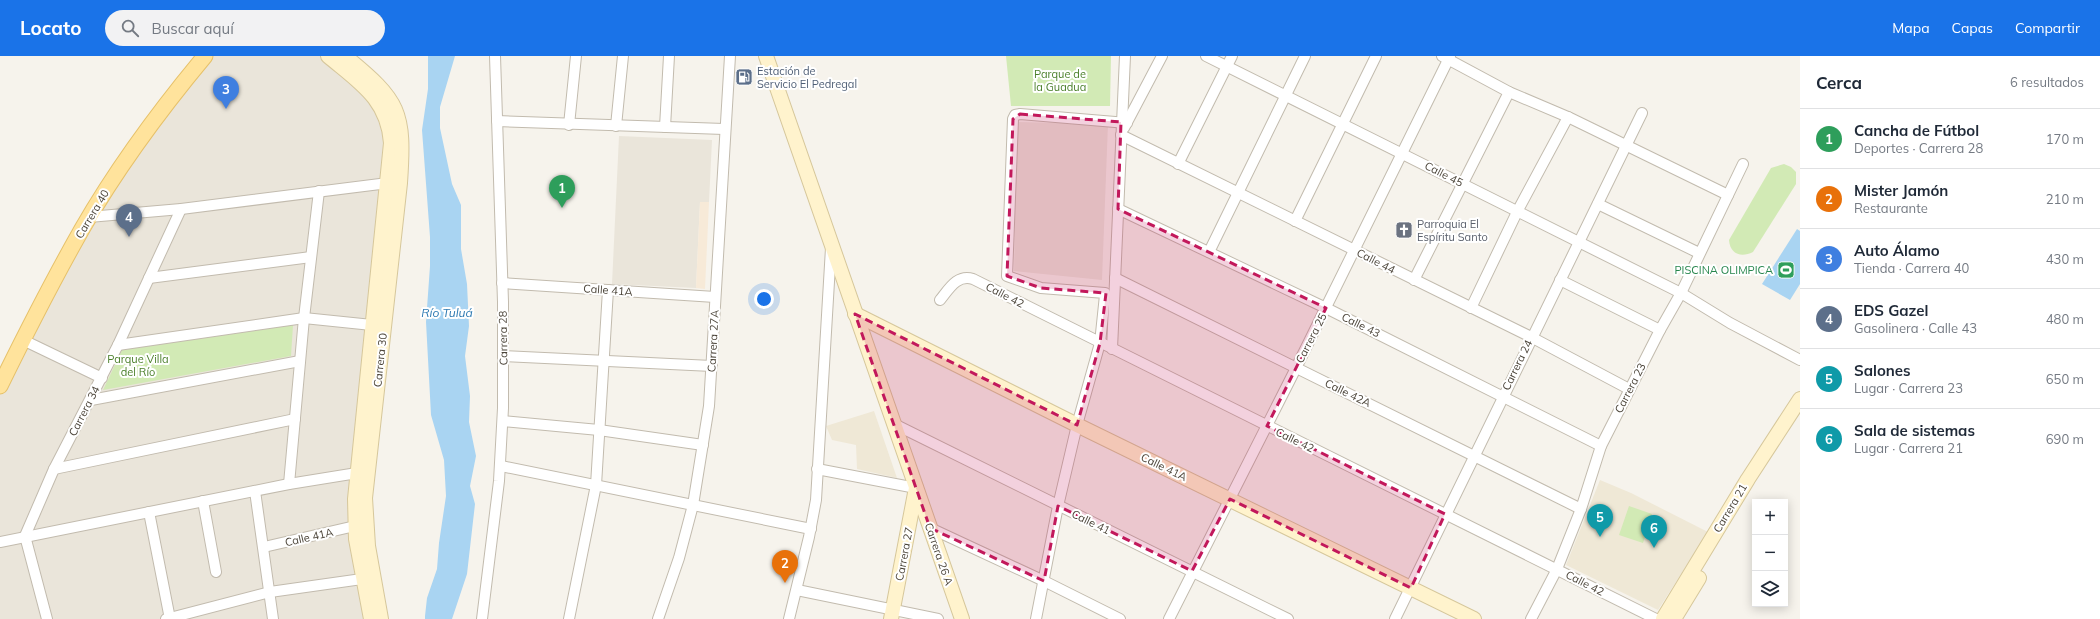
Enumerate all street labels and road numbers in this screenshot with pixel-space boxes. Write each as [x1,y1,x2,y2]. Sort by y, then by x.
street label: Calle 45 [1422,158,1466,190]
street label: Carrera 40 [72,187,112,241]
street label: Calle 44 [1354,245,1398,277]
street label: Calle 42 [983,279,1027,311]
street label: Calle 41A [583,281,633,299]
street label: Carrera 27A [704,309,722,373]
street label: Carrera 28 [496,310,510,365]
street label: Carrera 25 [1292,310,1330,365]
street label: Calle 43 [1339,310,1383,340]
street label: Carrera 30 [370,332,390,388]
street label: Carrera 24 [1499,337,1535,393]
street label: Carrera 23 [1611,361,1649,415]
street label: Calle 42A [1323,376,1373,410]
street label: Carrera 34 [65,383,103,438]
street label: Calle 42 [1273,425,1317,456]
street label: Calle 41A [1139,450,1189,484]
street label: Carrera 21 [1710,481,1750,535]
street label: Calle 41 [1069,507,1113,537]
street label: Carrera 26 A [922,521,956,587]
street label: Calle 41A [283,525,335,549]
street label: Carrera 27 [892,526,916,582]
street label: Calle 42 [1563,567,1607,599]

